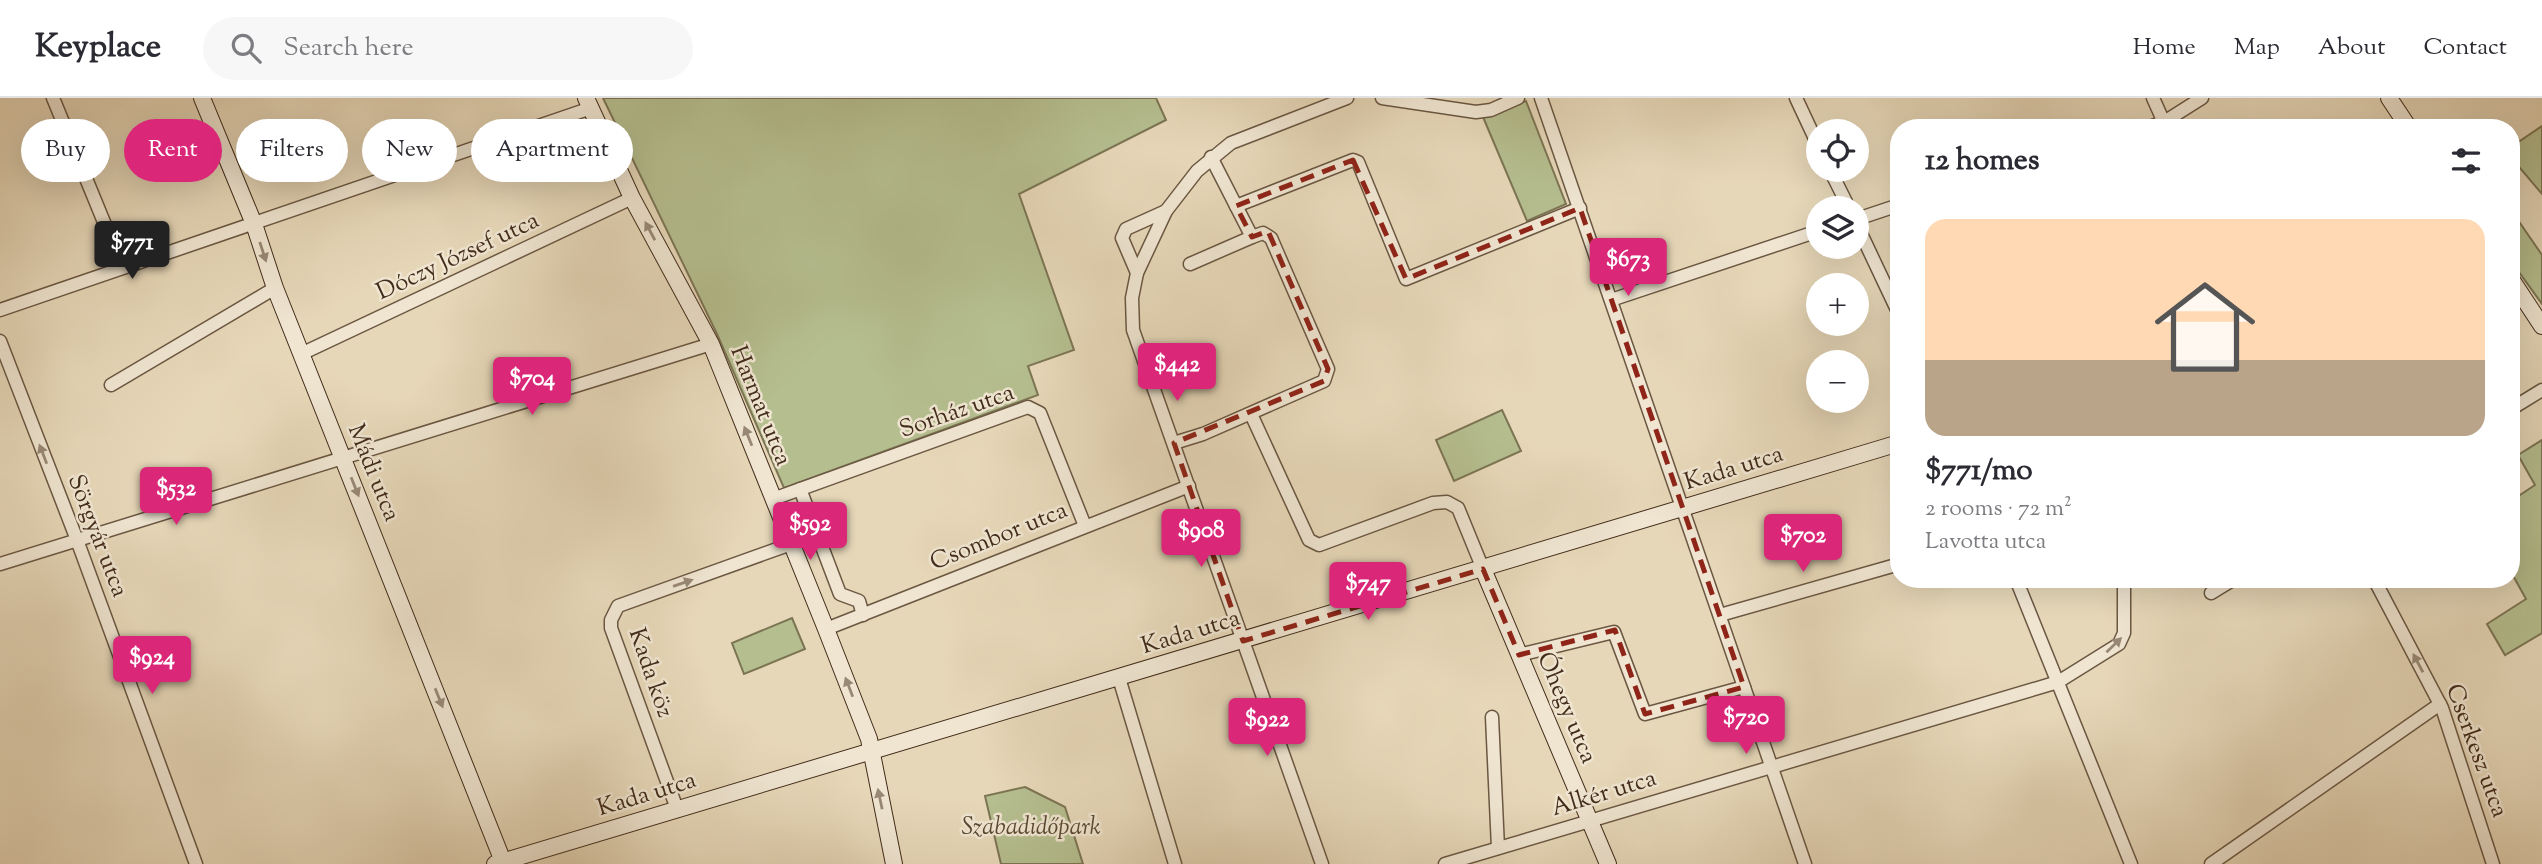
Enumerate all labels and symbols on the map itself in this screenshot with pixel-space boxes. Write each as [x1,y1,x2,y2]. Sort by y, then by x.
street label: Dóczy József utca [371,204,545,310]
one-way arrow [644,221,656,240]
pin: $771 [91,222,173,281]
pin: $673 [1587,238,1669,298]
one-way arrow [259,242,269,263]
street label: Harmat utca [721,341,799,471]
pin: $442 [1136,344,1218,403]
pin: $704 [491,358,573,417]
street label: Sorház utca [895,376,1019,448]
street label: Mádi utca [338,419,408,527]
one-way arrow [742,425,753,446]
street label: Kada utca [1680,438,1788,500]
one-way arrow [38,443,49,464]
pin: $532 [135,468,217,527]
street label: Sörgyár utca [58,470,136,602]
one-way arrow [349,477,360,498]
street label: Csombor utca [925,494,1073,580]
pin: $592 [769,503,851,562]
pin: $908 [1160,510,1242,569]
pin: $702 [1762,514,1844,574]
pin: $747 [1327,562,1409,622]
one-way arrow [672,577,693,588]
street label: Kada utca [1137,602,1245,664]
street label: Kada köz [619,624,681,722]
pin: $924 [111,636,193,696]
one-way arrow [2106,637,2123,653]
street label: Óhegy utca [1527,647,1605,769]
one-way arrow [2413,653,2424,673]
one-way arrow [843,677,854,698]
street label: Cserkesz utca [2436,679,2516,823]
one-way arrow [434,688,445,709]
pin: $720 [1705,696,1787,756]
pin: $922 [1226,698,1308,758]
street label: Alkér utca [1547,762,1661,826]
street label: Kada utca [593,764,701,826]
one-way arrow [875,788,886,810]
park label: Szabadidőpark [961,811,1101,845]

